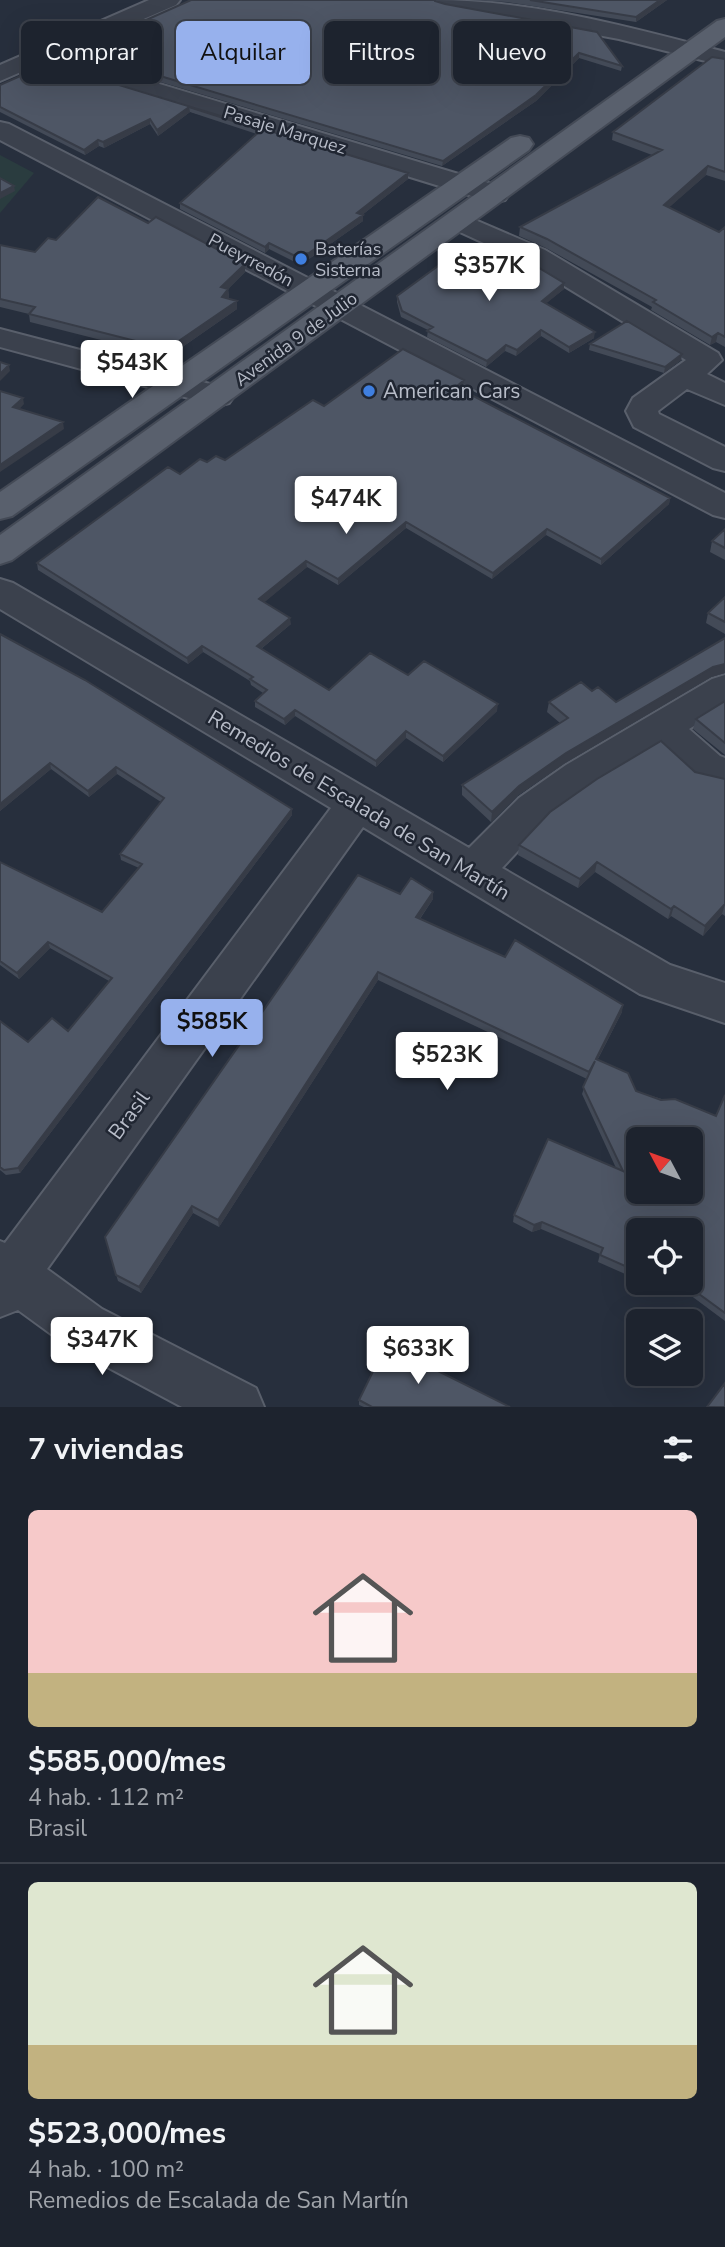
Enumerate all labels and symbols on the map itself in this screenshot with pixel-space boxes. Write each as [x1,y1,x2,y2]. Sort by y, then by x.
street label: Pasaje Marquez [221,100,349,160]
street label: Pueyrredón [204,228,298,292]
place label: Baterías Sisterna [315,237,381,282]
pin: $357K [440,244,538,303]
marker: Baterías Sisterna [293,251,309,267]
street label: Avenida 9 de Julio [230,286,362,392]
pin: $543K [83,340,181,400]
place label: American Cars [383,377,520,405]
marker: American Cars [361,383,377,399]
pin: $474K [297,476,395,536]
street label: Remedios de Escalada de San Martín [203,703,515,907]
pin: $585K [163,1000,261,1059]
pin: $523K [398,1032,496,1092]
street label: Brasil [102,1084,157,1145]
north arrow [626,1127,704,1204]
pin: $347K [53,1318,151,1377]
pin: $633K [369,1326,467,1386]

